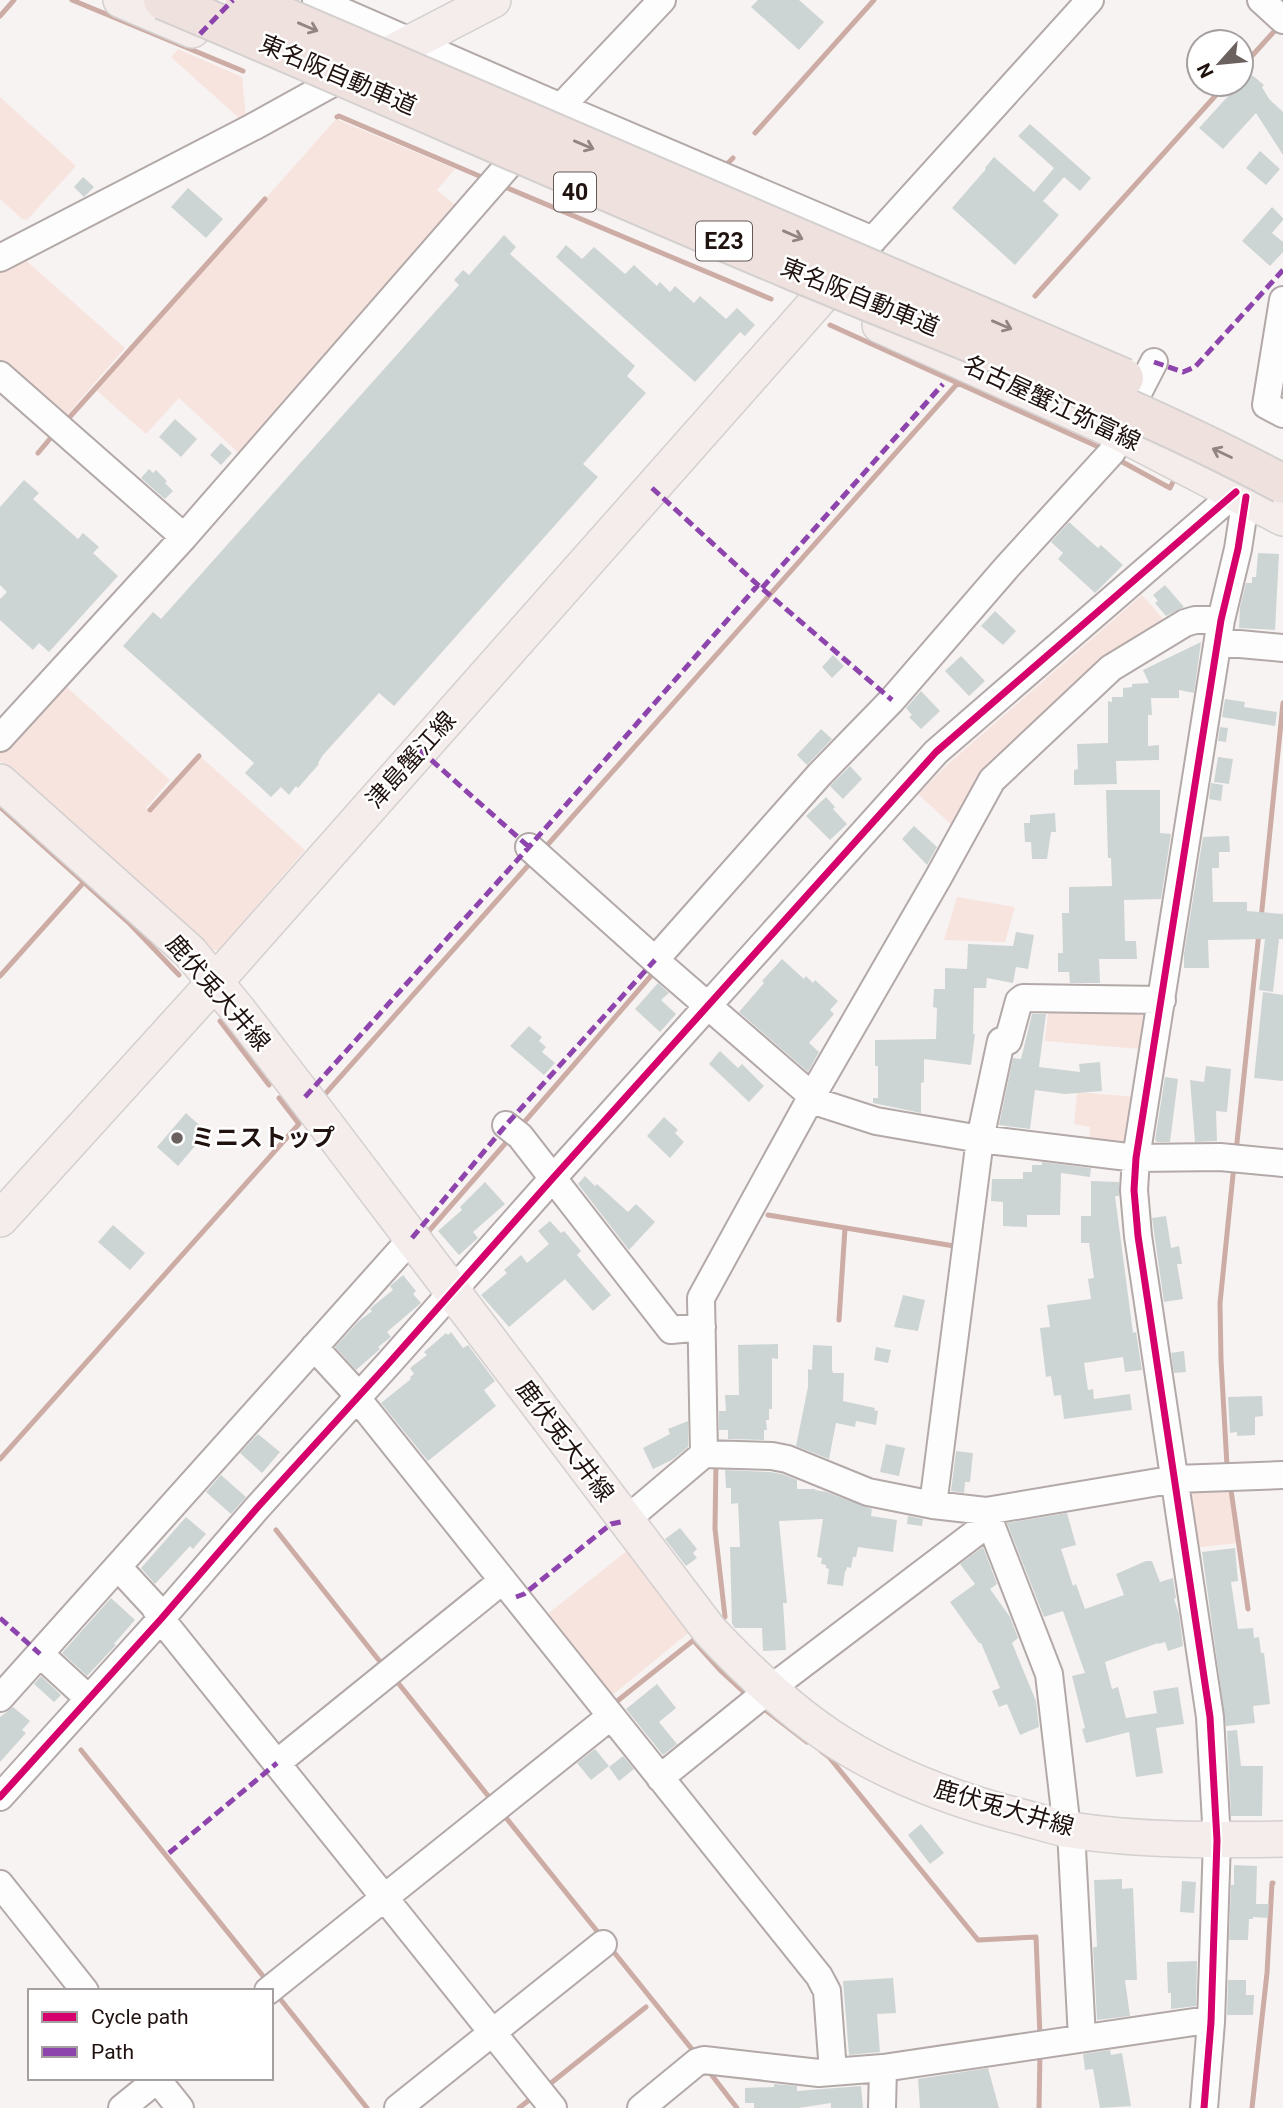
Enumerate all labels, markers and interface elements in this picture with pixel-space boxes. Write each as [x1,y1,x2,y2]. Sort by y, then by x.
one-way arrow [296,21,318,34]
north arrow [1185,28,1255,98]
street label: 東名阪自動車道 [255,29,421,121]
text: N [1192,59,1219,82]
one-way arrow [573,140,595,153]
road number: 40 [554,172,596,211]
road number: E23 [696,222,752,260]
one-way arrow [782,229,804,242]
street label: 東名阪自動車道 [777,253,943,341]
one-way arrow [991,319,1013,332]
street label: 名古屋蟹江弥富線 [959,350,1145,456]
one-way arrow [1212,445,1233,458]
street label: 津島蟹江線 [360,706,462,814]
street label: 鹿伏兎大井線 [160,929,276,1057]
place label: ミニストップ [191,1124,335,1152]
marker: ミニストップ [169,1130,185,1146]
street label: 鹿伏兎大井線 [510,1375,620,1507]
street label: 鹿伏兎大井線 [931,1775,1077,1841]
legend [28,1989,273,2080]
text: Cycle path [91,2005,189,2029]
text: Path [91,2040,134,2064]

